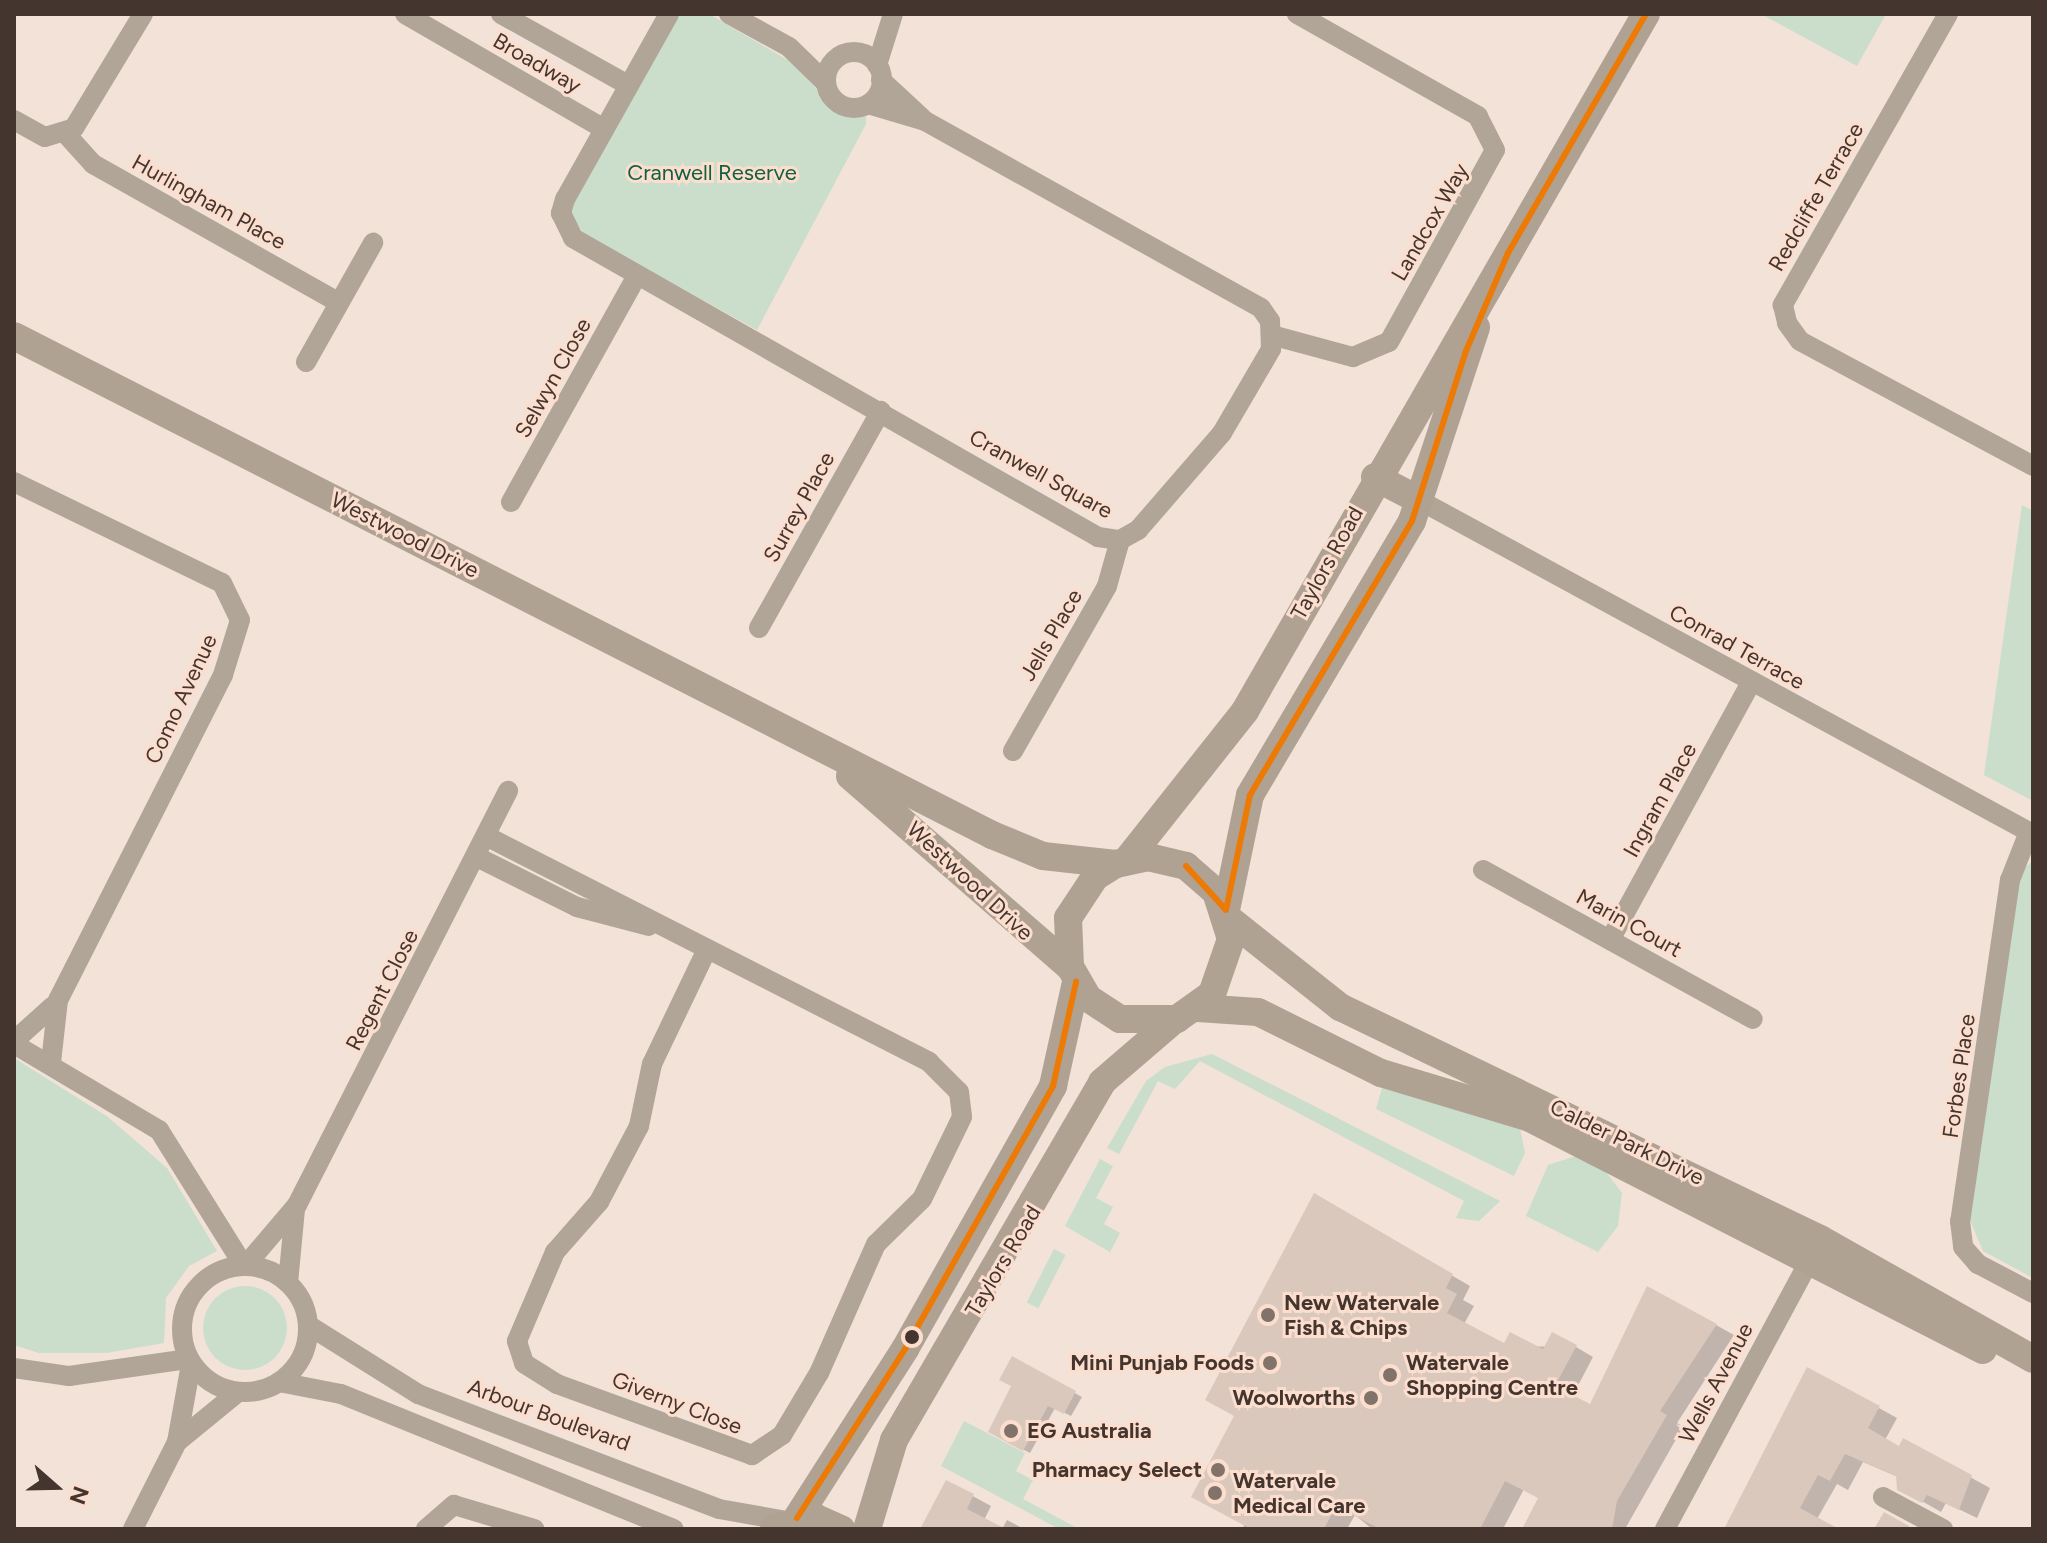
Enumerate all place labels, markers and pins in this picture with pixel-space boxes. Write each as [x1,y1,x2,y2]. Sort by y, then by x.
place label: New Watervale Fish & Chips [1284,1289,1439,1340]
marker: New Watervale Fish & Chips [1259,1306,1277,1324]
unlabelled marker [904,1329,920,1345]
place label: Watervale Shopping Centre [1406,1349,1578,1400]
place label: Mini Punjab Foods [1070,1350,1254,1376]
marker: Mini Punjab Foods [1261,1354,1279,1372]
marker: Watervale Shopping Centre [1381,1366,1399,1384]
place label: Woolworths [1233,1385,1355,1411]
marker: Woolworths [1362,1389,1380,1407]
place label: EG Australia [1027,1418,1152,1444]
marker: EG Australia [1002,1422,1020,1440]
place label: Pharmacy Select [1032,1457,1202,1483]
marker: Pharmacy Select [1209,1461,1227,1479]
place label: Watervale Medical Care [1233,1467,1365,1518]
marker: Watervale Medical Care [1204,1482,1226,1504]

